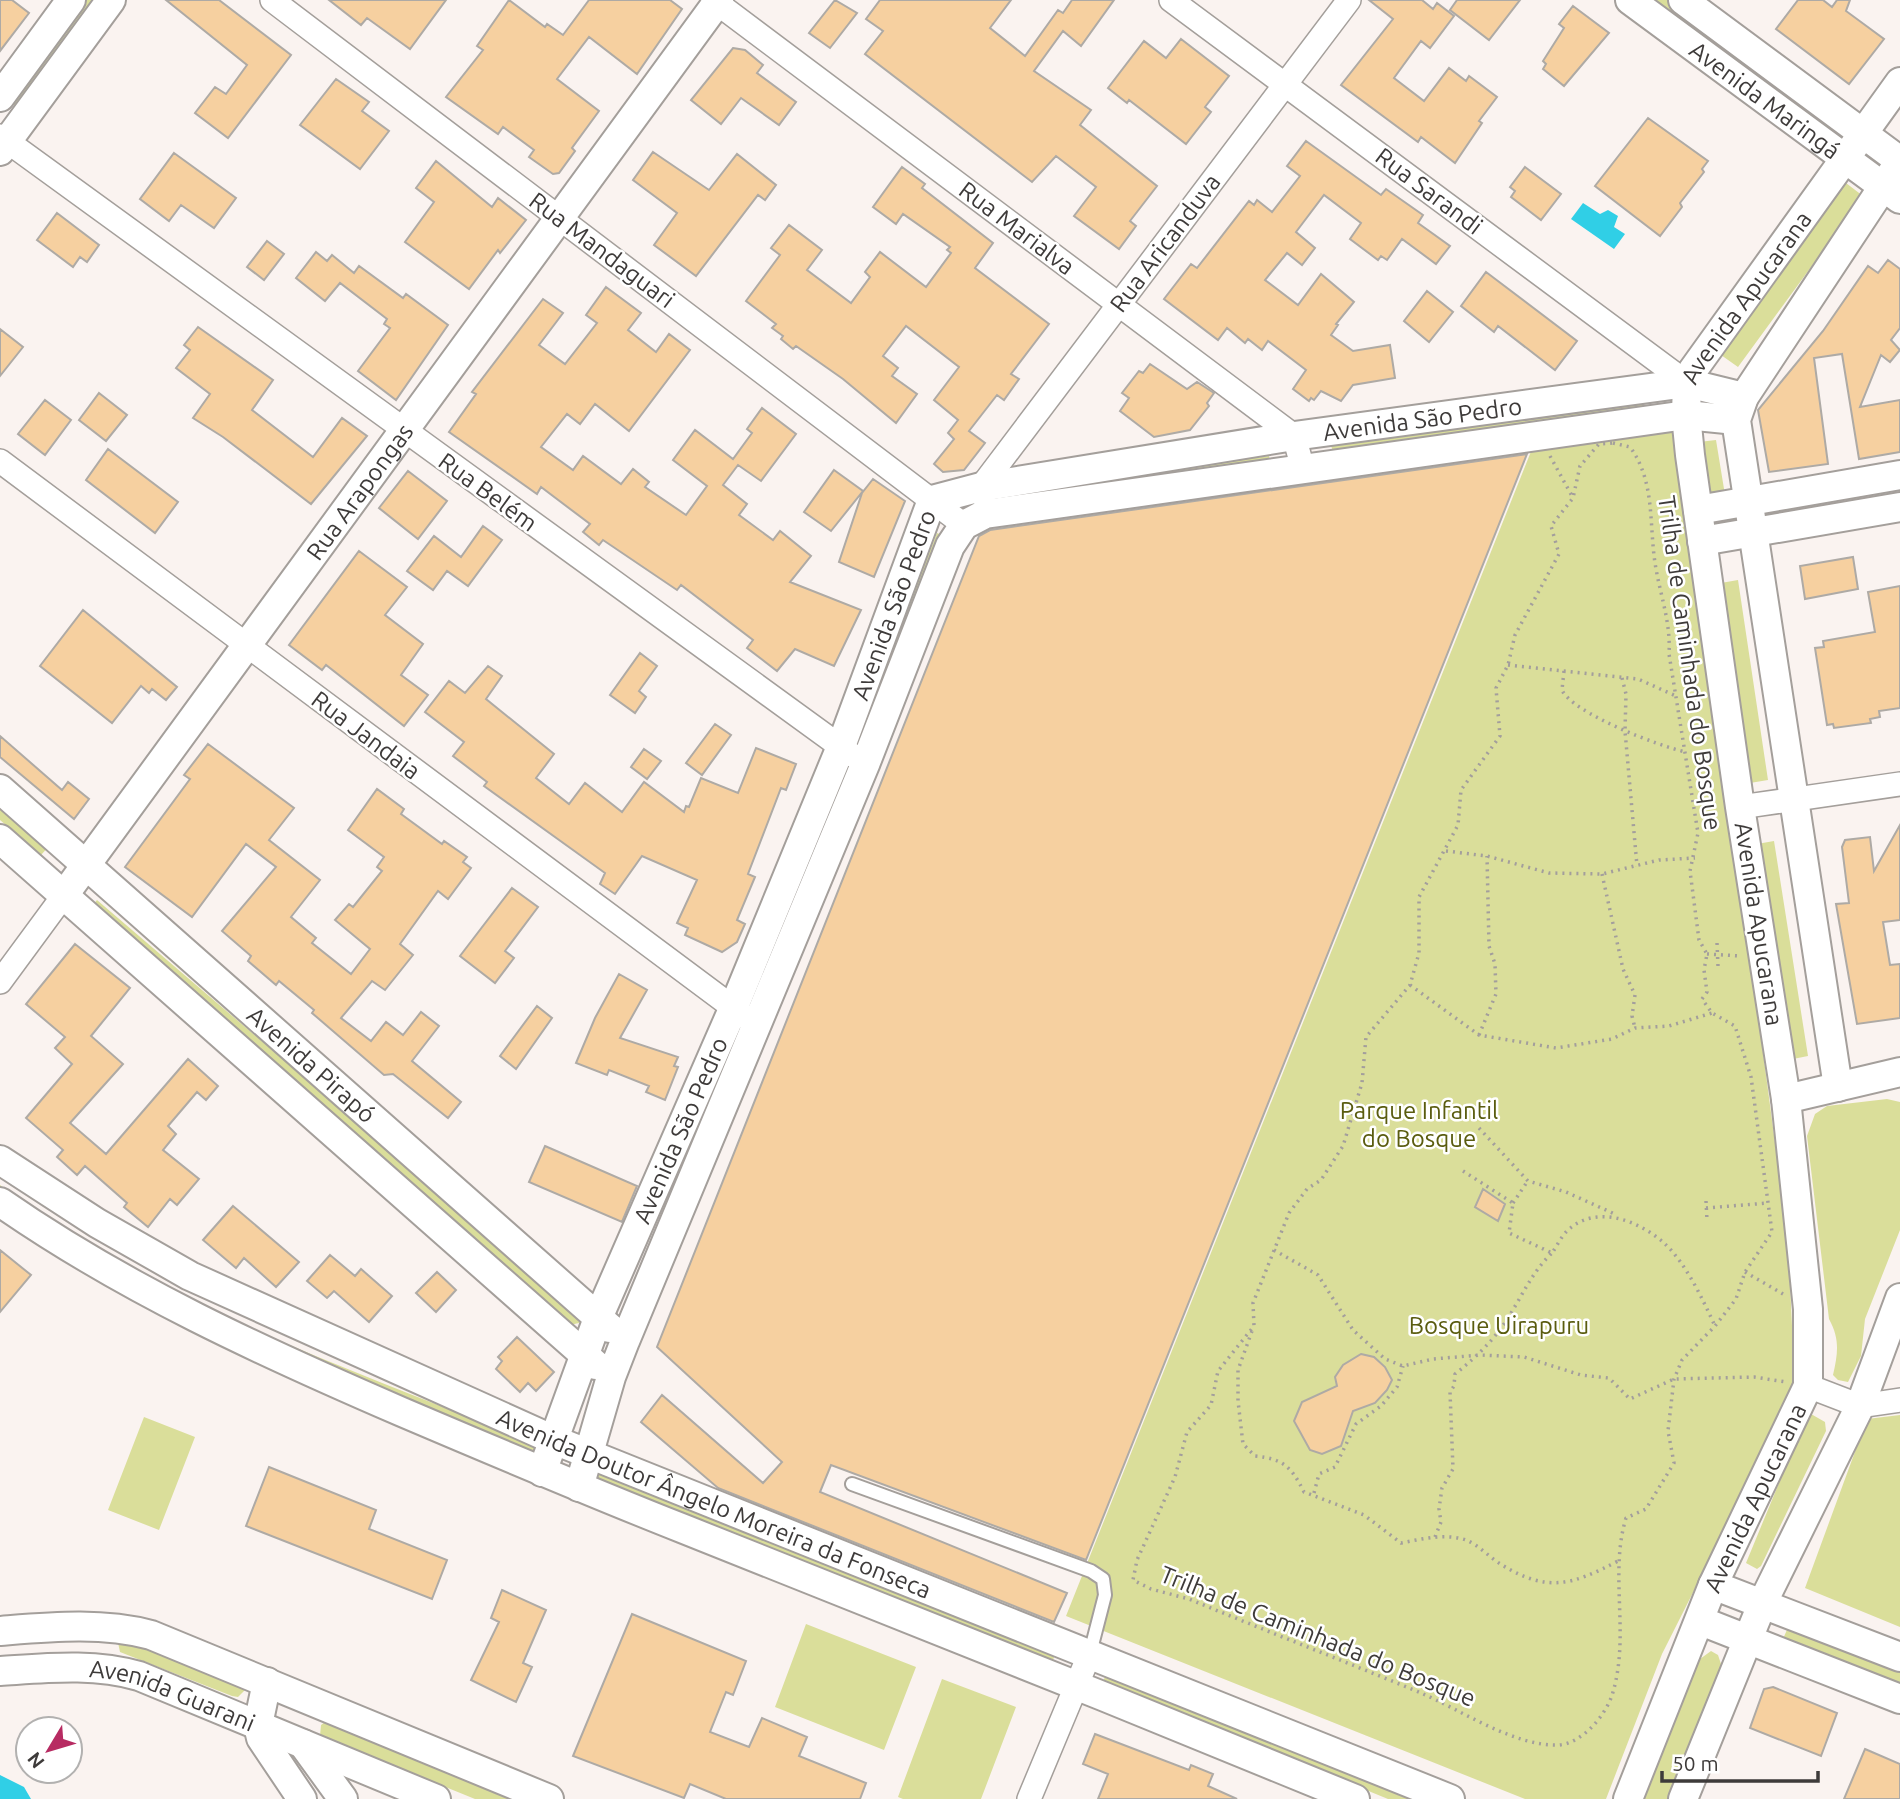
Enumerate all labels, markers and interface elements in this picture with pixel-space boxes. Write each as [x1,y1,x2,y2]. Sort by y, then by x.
street label: Avenida Maringá [1685,35,1846,164]
street label: Rua Sarandi [1370,142,1488,240]
street label: Rua Aricanduva [1104,169,1226,317]
street label: Rua Marialva [954,176,1080,280]
street label: Rua Mandaguari [524,187,680,313]
street label: Avenida Apucarana [1675,206,1816,388]
street label: Avenida São Pedro [1321,392,1523,445]
street label: Rua Arapongas [301,418,418,565]
street label: Rua Belém [433,447,543,537]
street label: Trilha de Caminhada do Bosque [1653,494,1727,832]
street label: Avenida São Pedro [846,506,941,703]
street label: Rua Jandaia [306,685,426,785]
street label: Avenida Apucarana [1730,820,1788,1028]
street label: Avenida Pirapó [242,1001,381,1128]
street label: Avenida São Pedro [628,1033,733,1227]
park label: Parque Infantil do Bosque [1340,1097,1498,1152]
park label: Bosque Uirapuru [1409,1312,1589,1339]
street label: Avenida Apucarana [1698,1399,1811,1596]
street label: Avenida Doutor Ângelo Moreira da Fonseca [493,1403,935,1603]
street label: Trilha de Caminhada do Bosque [1156,1560,1480,1712]
street label: Avenida Guarani [88,1654,259,1736]
north arrow [14,1715,84,1785]
scale bar [1662,1740,1818,1784]
text: N [23,1748,49,1773]
text: 50 m [1672,1751,1719,1775]

